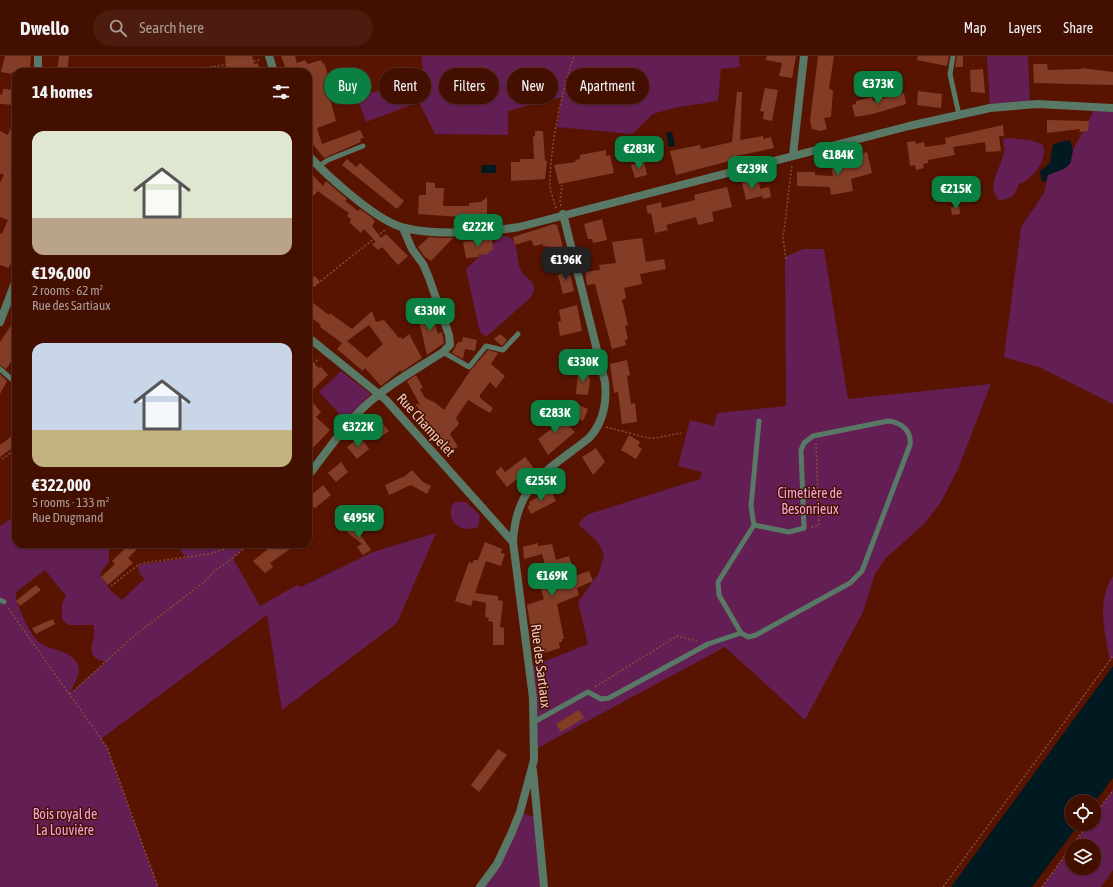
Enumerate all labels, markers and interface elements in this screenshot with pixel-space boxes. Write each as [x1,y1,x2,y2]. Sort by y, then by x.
search box [93,10,373,46]
text: Dwello [20,17,69,39]
icon: search [107,17,129,39]
text: Search here [139,19,204,36]
text: Map [964,20,986,36]
text: Layers [1008,20,1041,36]
text: Share [1063,20,1093,36]
chip: Buy [324,68,371,104]
chip: Rent [379,68,431,104]
chip: Filters [439,68,499,104]
chip: New [507,68,558,104]
chip: Apartment [566,68,649,104]
pin: €373K [850,71,906,105]
text: €373K [863,76,893,91]
icon: filters [270,81,292,103]
text: 14 homes [32,82,93,102]
pin: €283K [611,136,667,170]
text: €283K [624,141,654,156]
pin: €184K [810,142,866,176]
text: €184K [823,147,853,162]
pin: €239K [724,156,780,190]
icon: home [126,157,198,229]
text: €239K [737,161,767,176]
pin: €215K [928,176,984,210]
text: €215K [941,181,971,196]
pin: €222K [450,214,506,248]
text: €222K [463,219,493,234]
pin: €196K [538,247,594,281]
text: €196K [551,252,581,267]
text: €196,000 [32,263,91,283]
text: 2 rooms · 62 m² [32,283,103,298]
text: Rue des Sartiaux [32,298,110,313]
pin: €330K [402,298,458,332]
text: €330K [415,303,445,318]
pin: €330K [555,349,611,383]
text: €330K [568,354,598,369]
icon: home [126,369,198,441]
street label: Rue Champelet [394,390,458,460]
pin: €283K [527,400,583,434]
text: €283K [540,405,570,420]
pin: €322K [330,414,386,448]
text: €322K [343,419,373,434]
pin: €255K [513,468,569,502]
text: €255K [526,473,556,488]
text: €322,000 [32,475,91,495]
park label: Cimetière de Besonrieux [778,485,842,517]
text: 5 rooms · 133 m² [32,495,109,510]
pin: €495K [331,505,387,539]
text: Rue Drugmand [32,510,103,525]
text: €495K [344,510,374,525]
pin: €169K [524,563,580,597]
text: €169K [537,568,567,583]
street label: Rue des Sartiaux [528,623,554,709]
map controls [1065,795,1101,875]
button: locate [1065,795,1101,831]
park label: Bois royal de La Louvière [33,806,97,838]
button: layers [1065,839,1101,875]

